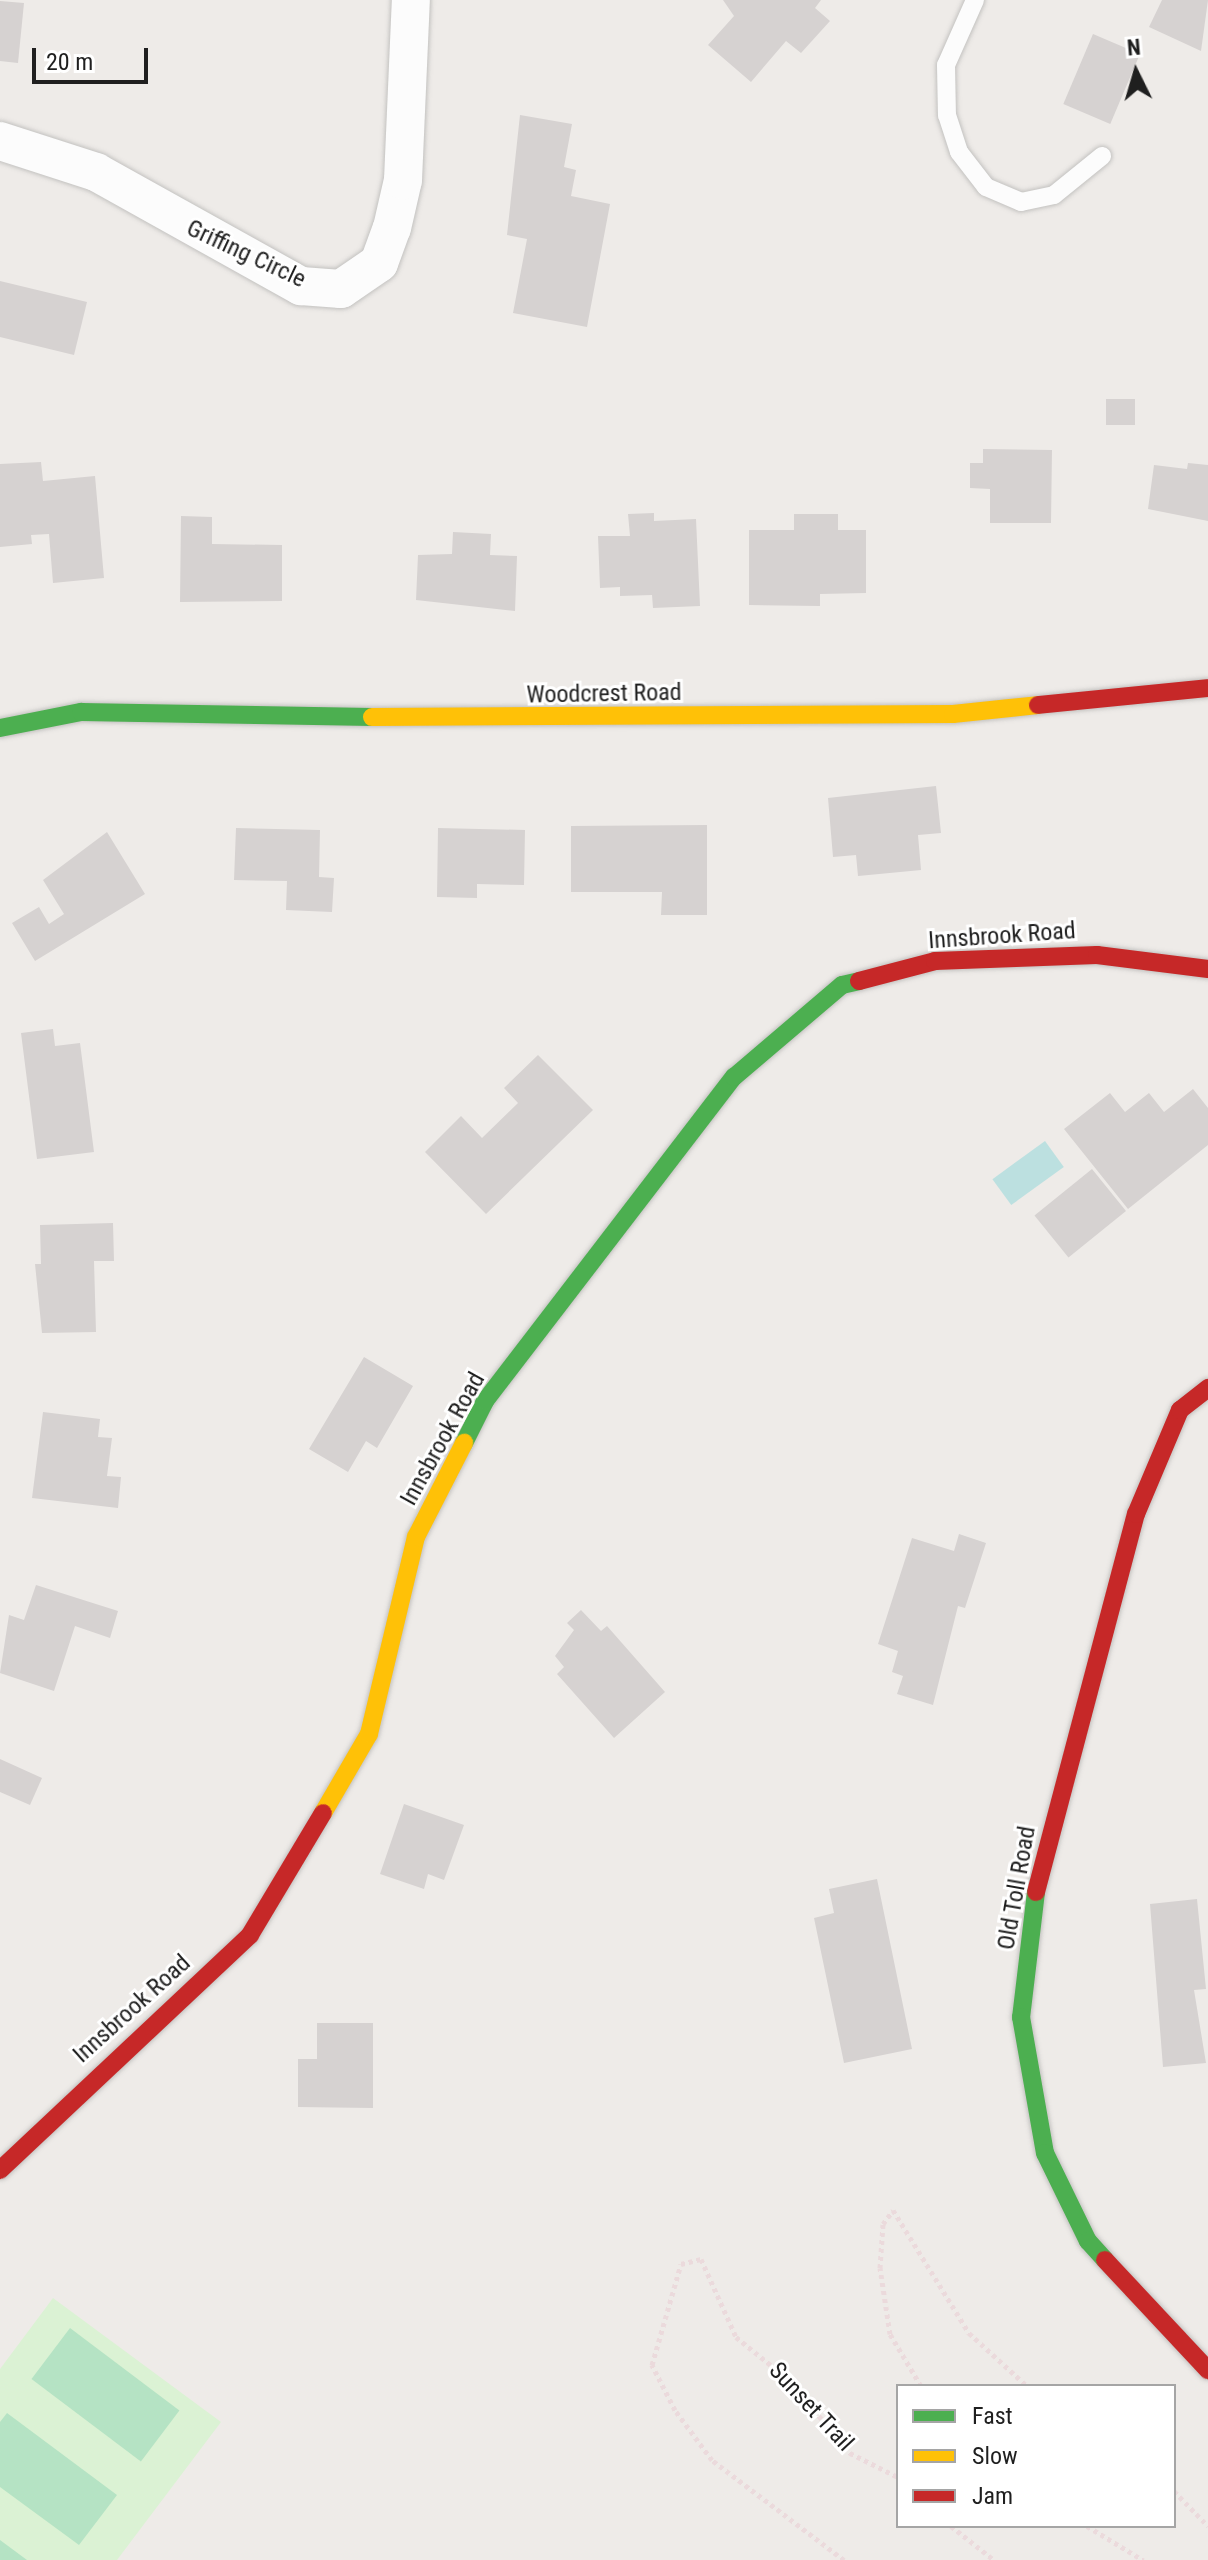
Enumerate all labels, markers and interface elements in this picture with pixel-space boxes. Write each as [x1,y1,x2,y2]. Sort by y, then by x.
scale bar [36,32,152,82]
north arrow [1096,32,1176,112]
text: N [1126,35,1142,61]
text: 20 m [46,48,93,76]
street label: Griffing Circle [182,214,310,294]
street label: Woodcrest Road [526,678,682,710]
street label: Innsbrook Road [927,916,1077,956]
street label: Innsbrook Road [395,1367,491,1511]
street label: Old Toll Road [992,1824,1042,1952]
street label: Innsbrook Road [67,1949,197,2069]
street label: Sunset Trail [762,2356,860,2458]
legend [896,2384,1176,2528]
text: Fast [972,2402,1013,2430]
text: Slow [972,2442,1018,2470]
text: Jam [972,2482,1013,2510]

